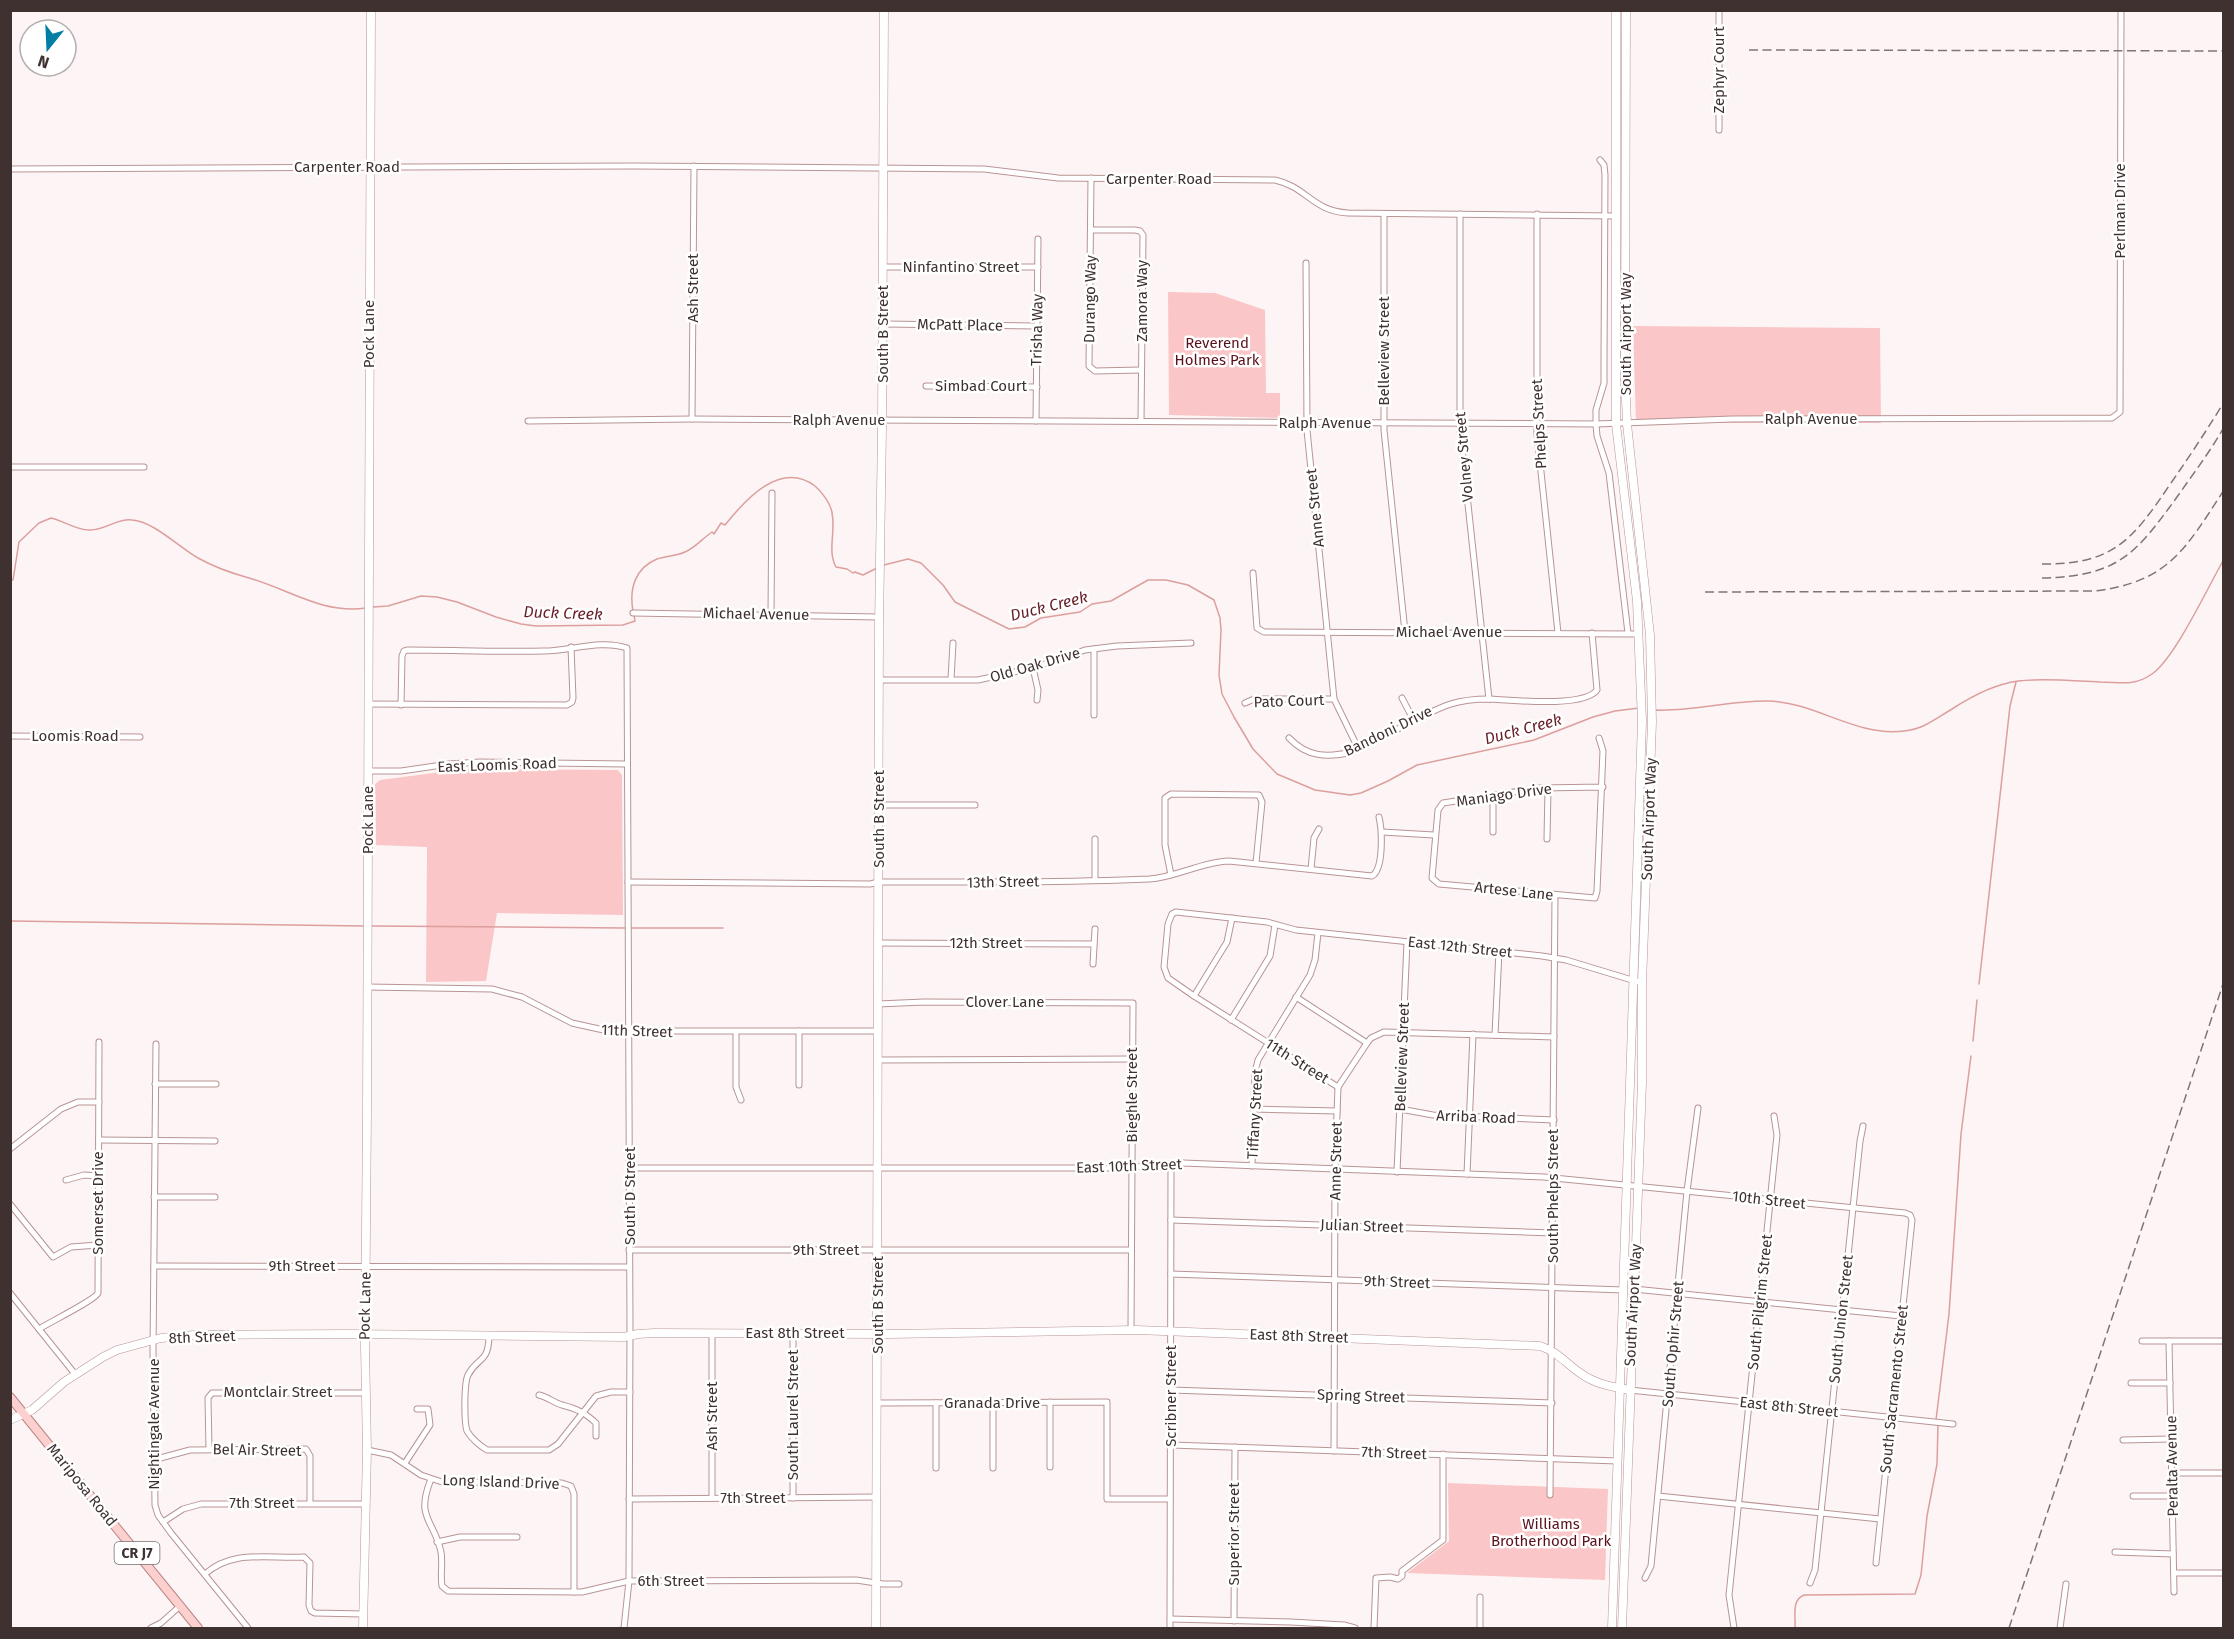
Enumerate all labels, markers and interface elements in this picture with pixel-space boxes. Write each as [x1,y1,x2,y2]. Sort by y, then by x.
north arrow [18,18,78,78]
street label: Zephyr Court [1710,26,1728,114]
text: N [36,51,51,72]
street label: Carpenter Road [294,158,400,176]
street label: Perlman Drive [2111,163,2129,259]
street label: Carpenter Road [1106,170,1212,188]
street label: Ash Street [684,253,702,323]
street label: Durango Way [1080,254,1100,343]
street label: Ninfantino Street [903,258,1020,276]
street label: Zamora Way [1133,259,1151,342]
street label: South Airport Way [1617,272,1635,395]
street label: South B Street [874,285,892,383]
street label: Trisha Way [1027,293,1047,366]
street label: Belleview Street [1375,296,1393,406]
street label: Pock Lane [360,300,378,368]
street label: McPatt Place [917,315,1003,335]
park label: Reverend Holmes Park [1175,334,1260,369]
street label: Simbad Court [935,377,1028,395]
street label: Phelps Street [1528,378,1550,470]
street label: Ralph Avenue [1765,410,1857,428]
street label: Ralph Avenue [793,411,885,429]
street label: Volney Street [1451,411,1477,503]
street label: Ralph Avenue [1279,414,1371,432]
street label: Anne Street [1302,467,1328,548]
water label: Duck Creek [1008,587,1090,625]
water label: Duck Creek [523,602,603,624]
street label: Michael Avenue [703,604,809,624]
street label: Michael Avenue [1396,623,1502,641]
street label: Old Oak Drive [988,644,1082,686]
street label: Pato Court [1253,691,1325,711]
street label: Bandoni Drive [1341,702,1435,760]
water label: Duck Creek [1482,709,1564,748]
street label: Loomis Road [31,727,119,745]
street label: East Loomis Road [437,754,557,776]
street label: South Airport Way [1638,757,1660,881]
street label: South B Street [870,770,888,868]
street label: Maniago Drive [1455,779,1553,811]
street label: Pock Lane [359,786,377,854]
street label: 13th Street [966,872,1040,892]
street label: Artese Lane [1474,878,1554,904]
street label: East 12th Street [1407,933,1514,962]
street label: 12th Street [950,934,1023,952]
street label: Clover Lane [966,993,1044,1011]
street label: Belleview Street [1391,1001,1413,1112]
street label: 11th Street [601,1021,674,1041]
street label: 11th Street [1262,1034,1333,1088]
street label: Bieghle Street [1123,1047,1141,1143]
street label: Tiffany Street [1244,1068,1266,1160]
street label: Arriba Road [1436,1107,1516,1127]
street label: Anne Street [1326,1121,1346,1201]
street label: South Phelps Street [1544,1128,1562,1263]
street label: South D Street [621,1146,639,1245]
street label: Somerset Drive [89,1151,107,1255]
street label: East 10th Street [1076,1155,1183,1177]
street label: 10th Street [1731,1187,1807,1213]
street label: Julian Street [1320,1216,1405,1236]
street label: South Pilgrim Street [1744,1233,1776,1371]
street label: 9th Street [793,1241,860,1259]
street label: South Airport Way [1621,1243,1645,1367]
street label: South Union Street [1825,1253,1857,1384]
street label: South B Street [869,1256,887,1354]
street label: 9th Street [269,1257,336,1275]
street label: Pock Lane [355,1272,375,1340]
street label: 9th Street [1363,1272,1431,1292]
street label: South Ophir Street [1659,1280,1688,1408]
street label: South Sacramento Street [1876,1303,1912,1474]
street label: East 8th Street [745,1324,845,1342]
street label: East 8th Street [1249,1325,1350,1347]
street label: 8th Street [168,1327,236,1347]
street label: Scribner Street [1162,1345,1180,1447]
street label: South Laurel Street [784,1349,802,1480]
street label: Nightingale Avenue [145,1358,163,1490]
street label: Ash Street [703,1381,721,1451]
street label: Montclair Street [224,1383,333,1401]
street label: Spring Street [1317,1385,1406,1407]
street label: East 8th Street [1739,1393,1840,1421]
street label: Granada Drive [944,1394,1040,1412]
street label: Peralta Avenue [2162,1415,2182,1517]
street label: Mariposa Road [43,1440,121,1530]
street label: Bel Air Street [212,1440,302,1460]
street label: 7th Street [1361,1443,1428,1463]
street label: Long Island Drive [442,1471,560,1493]
street label: Superior Street [1225,1482,1243,1586]
street label: 7th Street [720,1489,786,1507]
street label: 7th Street [229,1494,295,1512]
park label: Williams Brotherhood Park [1491,1515,1611,1550]
road number: CR J7 [114,1542,160,1564]
street label: 6th Street [638,1572,705,1590]

